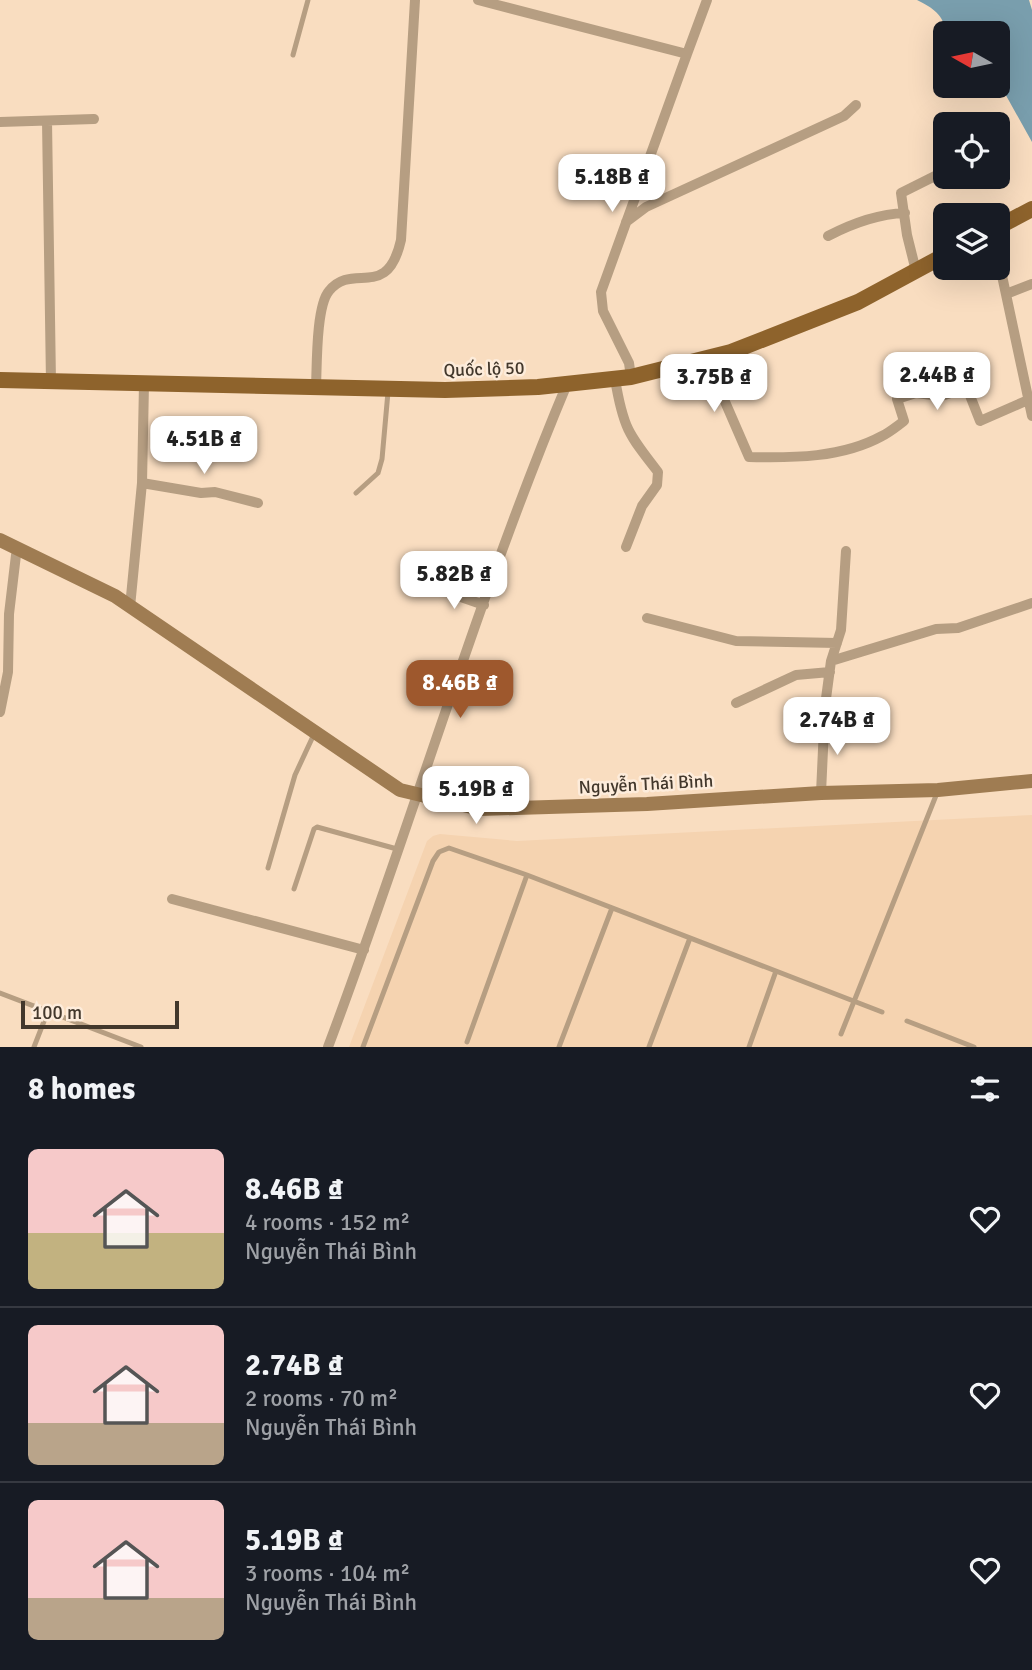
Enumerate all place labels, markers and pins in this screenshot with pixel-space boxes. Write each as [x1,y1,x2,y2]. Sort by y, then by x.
pin: 5.18B ₫ [547,154,677,214]
pin: 2.44B ₫ [872,352,1002,412]
pin: 3.75B ₫ [649,354,779,414]
pin: 4.51B ₫ [139,416,269,476]
pin: 5.82B ₫ [389,552,519,611]
pin: 8.46B ₫ [395,660,525,720]
pin: 2.74B ₫ [772,698,902,757]
pin: 5.19B ₫ [411,766,541,826]

